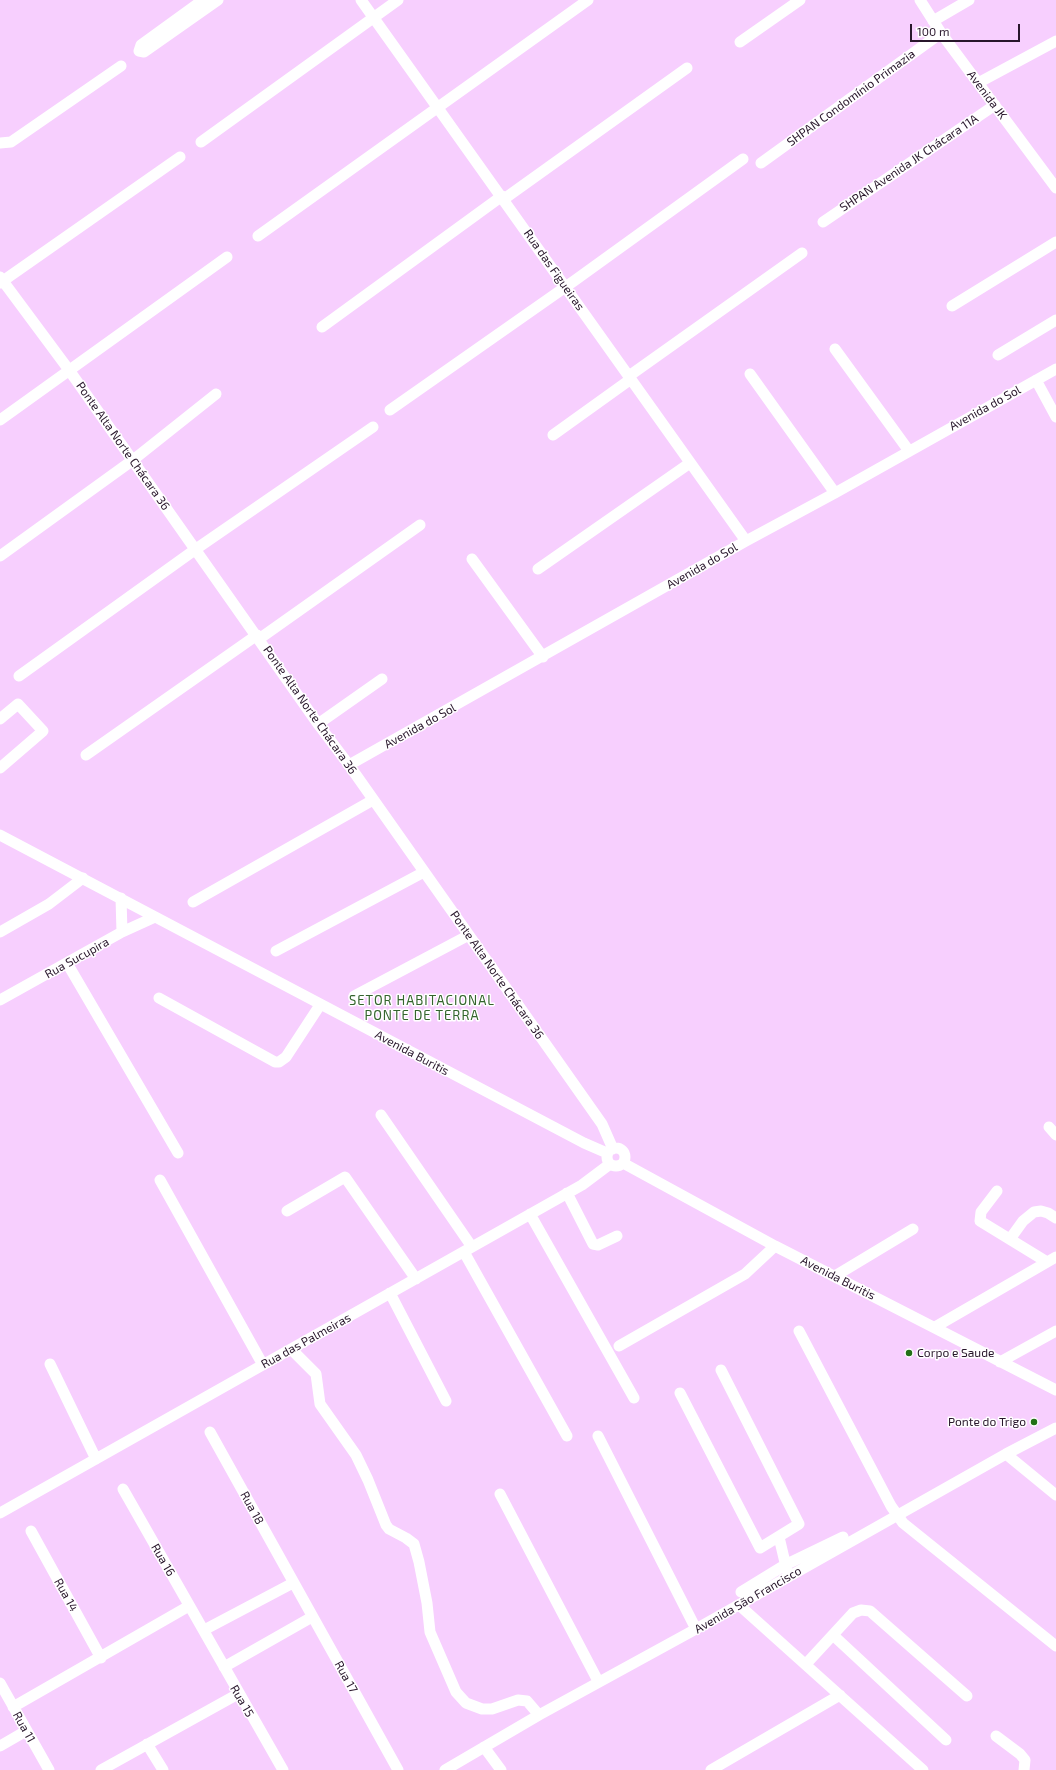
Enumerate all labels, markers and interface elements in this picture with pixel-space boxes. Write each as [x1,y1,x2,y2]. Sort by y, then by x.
scale bar [912,16,1022,42]
text: 100 m [917,24,949,38]
street label: SHPAN Condomínio Primazia [784,47,918,149]
street label: Avenida JK [964,68,1010,122]
street label: SHPAN Avenida JK Chácara 11A [837,111,981,215]
street label: Rua das Figueiras [521,227,587,313]
street label: Ponte Alta Norte Chácara 36 [73,379,173,513]
street label: Avenida do Sol [947,382,1023,434]
street label: Avenida do Sol [664,540,740,592]
street label: Ponte Alta Norte Chácara 36 [260,643,360,777]
street label: Avenida do Sol [382,700,458,752]
street label: Ponte Alta Norte Chácara 36 [447,908,547,1042]
street label: Rua Sucupira [42,934,112,982]
district label: SETOR HABITACIONAL PONTE DE TERRA [349,993,495,1024]
street label: Avenida Buritis [373,1027,451,1079]
street label: Avenida Buritis [798,1253,878,1303]
street label: Rua das Palmeiras [259,1310,353,1372]
place label: Corpo e Saude [917,1346,995,1360]
marker: Corpo e Saude [904,1348,914,1358]
place label: Ponte do Trigo [948,1415,1026,1429]
marker: Ponte do Trigo [1029,1417,1039,1427]
street label: Rua 18 [237,1489,267,1527]
street label: Rua 16 [148,1541,178,1579]
street label: Avenida São Francisco [692,1564,804,1636]
street label: Rua 14 [51,1576,81,1614]
street label: Rua 17 [331,1658,361,1696]
street label: Rua 15 [227,1682,257,1720]
street label: Rua 11 [10,1709,38,1745]

